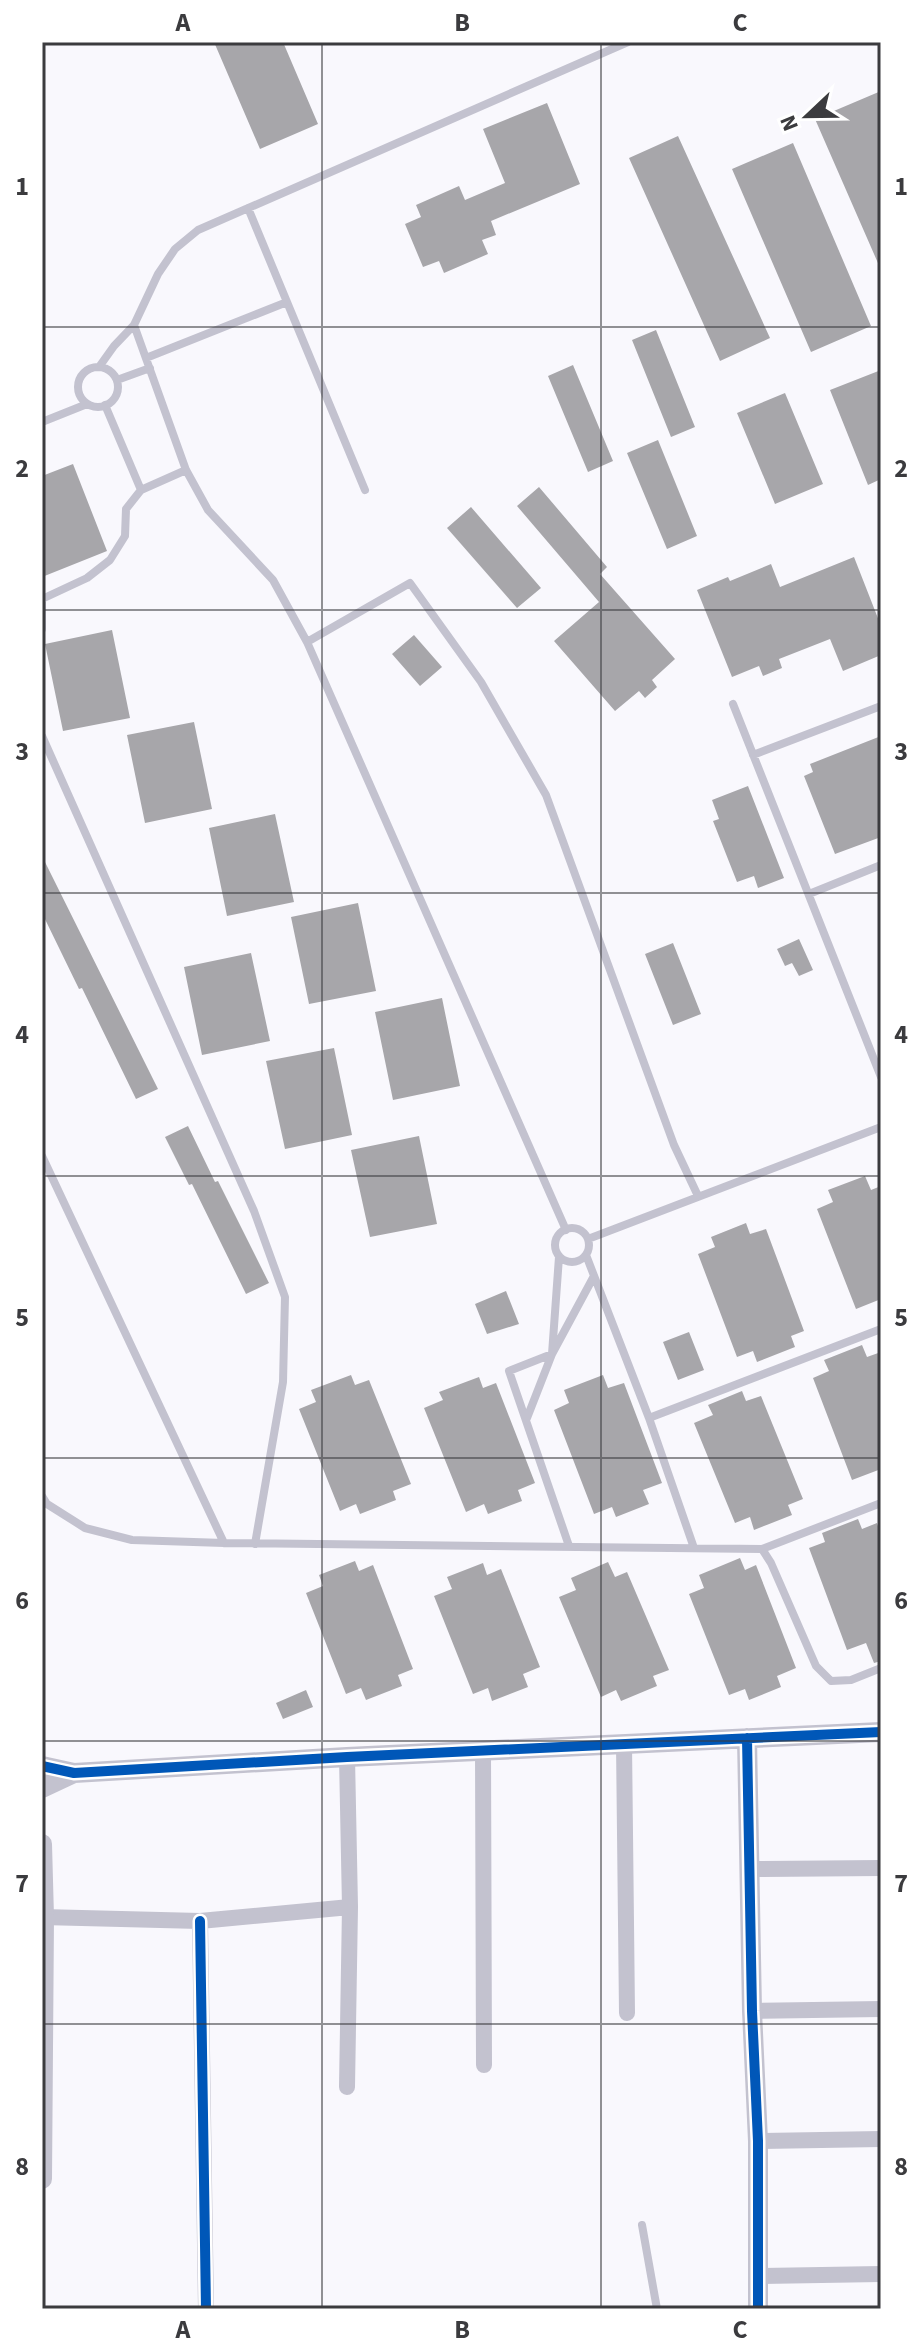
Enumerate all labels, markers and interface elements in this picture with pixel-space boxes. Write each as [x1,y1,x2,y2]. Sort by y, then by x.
text: A [175,4,192,41]
text: B [454,4,470,41]
text: C [732,4,748,41]
north arrow [767,76,847,156]
text: N [772,110,807,136]
text: 1 [15,168,29,205]
text: 1 [894,168,908,205]
text: 2 [15,450,29,487]
text: 2 [894,450,908,487]
text: 3 [15,733,29,770]
text: 3 [894,733,908,770]
text: 4 [15,1016,29,1053]
text: 4 [894,1016,908,1053]
text: 5 [15,1299,29,1336]
text: 5 [894,1299,908,1336]
text: 6 [15,1582,29,1619]
text: 6 [894,1582,908,1619]
text: 7 [15,1865,29,1902]
text: 7 [894,1865,908,1902]
text: 8 [15,2148,29,2185]
text: 8 [894,2148,908,2185]
text: A [175,2311,192,2348]
text: B [454,2311,470,2348]
text: C [732,2311,748,2348]

